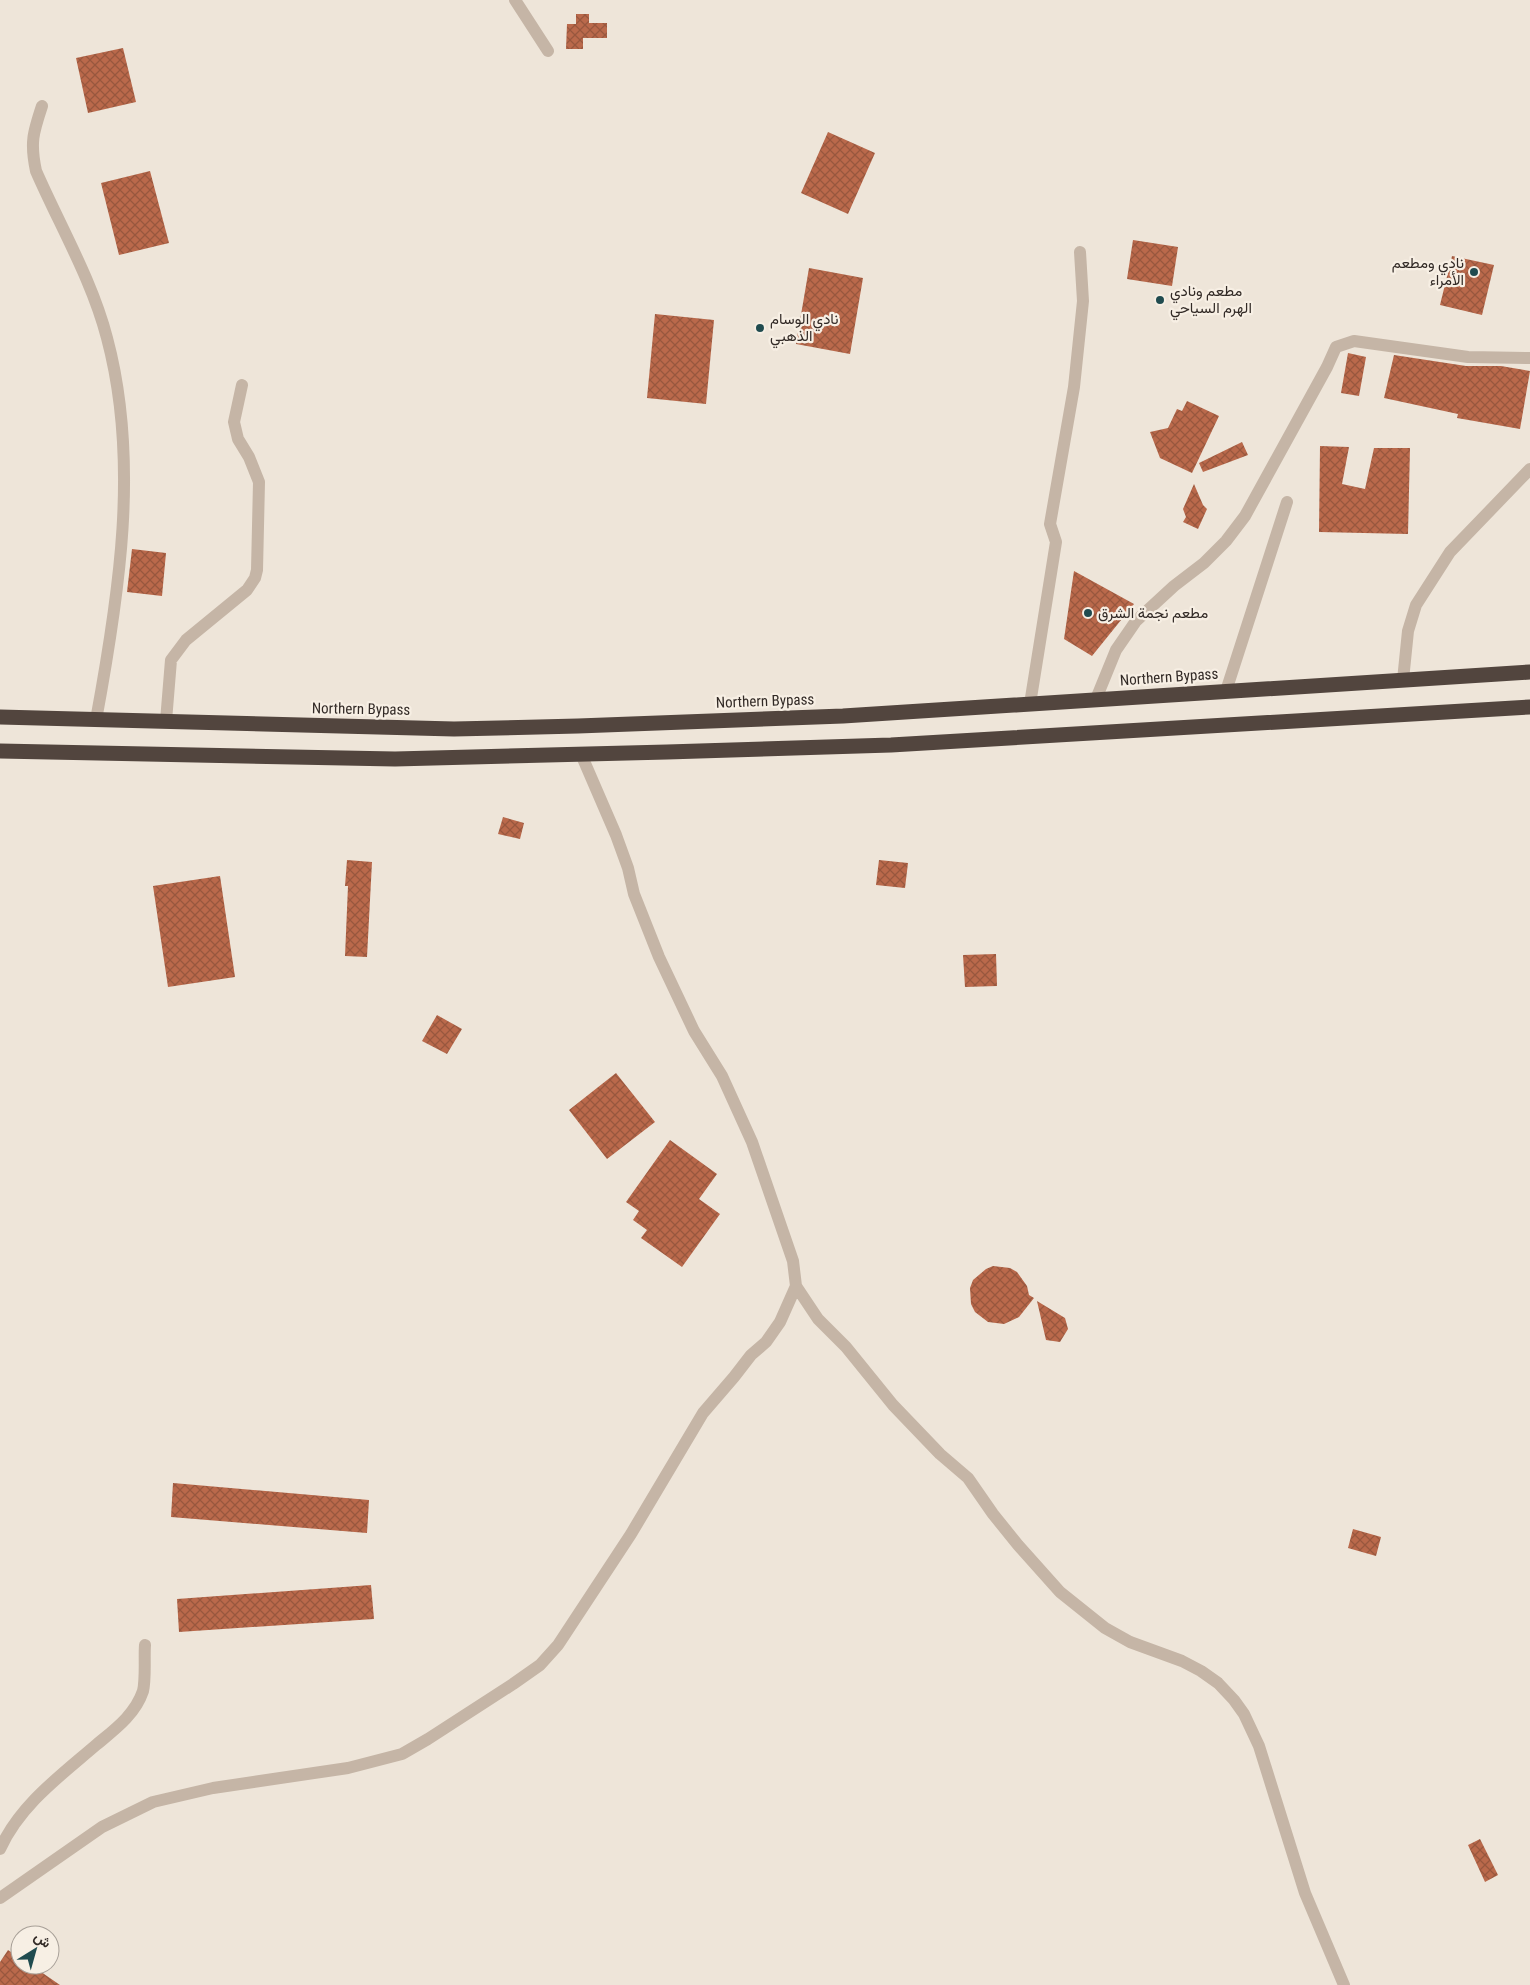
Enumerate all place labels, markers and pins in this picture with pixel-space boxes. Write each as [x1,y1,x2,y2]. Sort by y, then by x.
place label: نادي ومطعم الأمراء [1392,254,1464,289]
marker: نادي ومطعم الأمراء [1468,266,1480,278]
place label: مطعم ونادي الهرم السياحي [1170,282,1252,321]
marker: مطعم ونادي الهرم السياحي [1154,294,1166,306]
place label: نادي الوسام الذهبي [770,310,839,349]
marker: نادي الوسام الذهبي [754,322,766,334]
place label: مطعم نجمة الشرق [1098,604,1208,623]
marker: مطعم نجمة الشرق [1082,607,1094,619]

